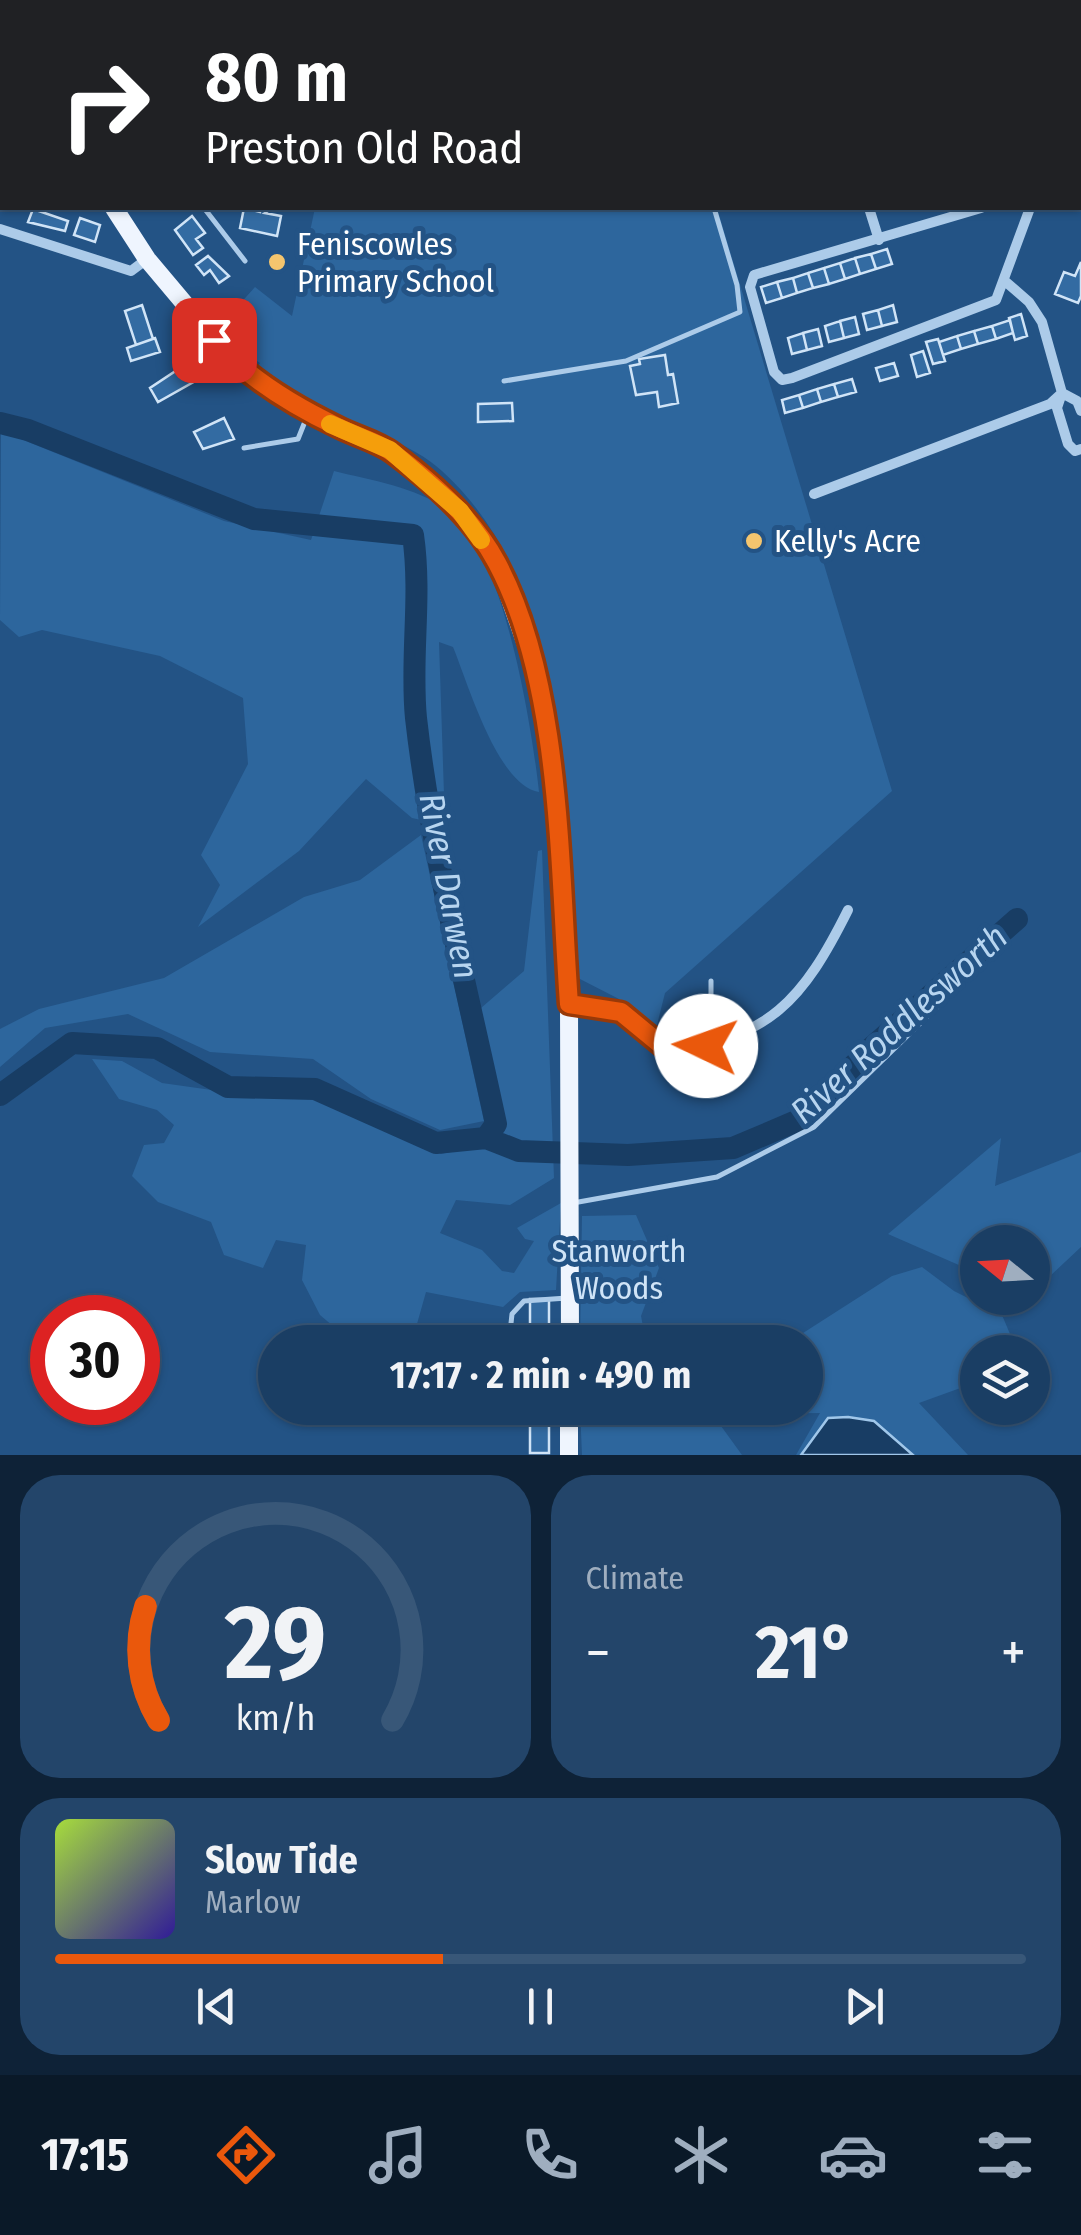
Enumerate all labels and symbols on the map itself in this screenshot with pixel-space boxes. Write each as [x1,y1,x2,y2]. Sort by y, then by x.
place label: Feniscowles Primary School [297,225,494,300]
marker: Feniscowles Primary School [266,251,288,273]
pin [172,298,257,383]
place label: Kelly's Acre [774,522,921,560]
marker: Kelly's Acre [743,530,765,552]
water label: River Darwen [410,790,488,982]
water label: River Roddlesworth [782,916,1016,1132]
position arrow [654,994,758,1098]
north arrow [960,1225,1050,1315]
park label: Stanworth Woods [552,1232,686,1307]
speed limit sign: 30 [30,1295,160,1425]

